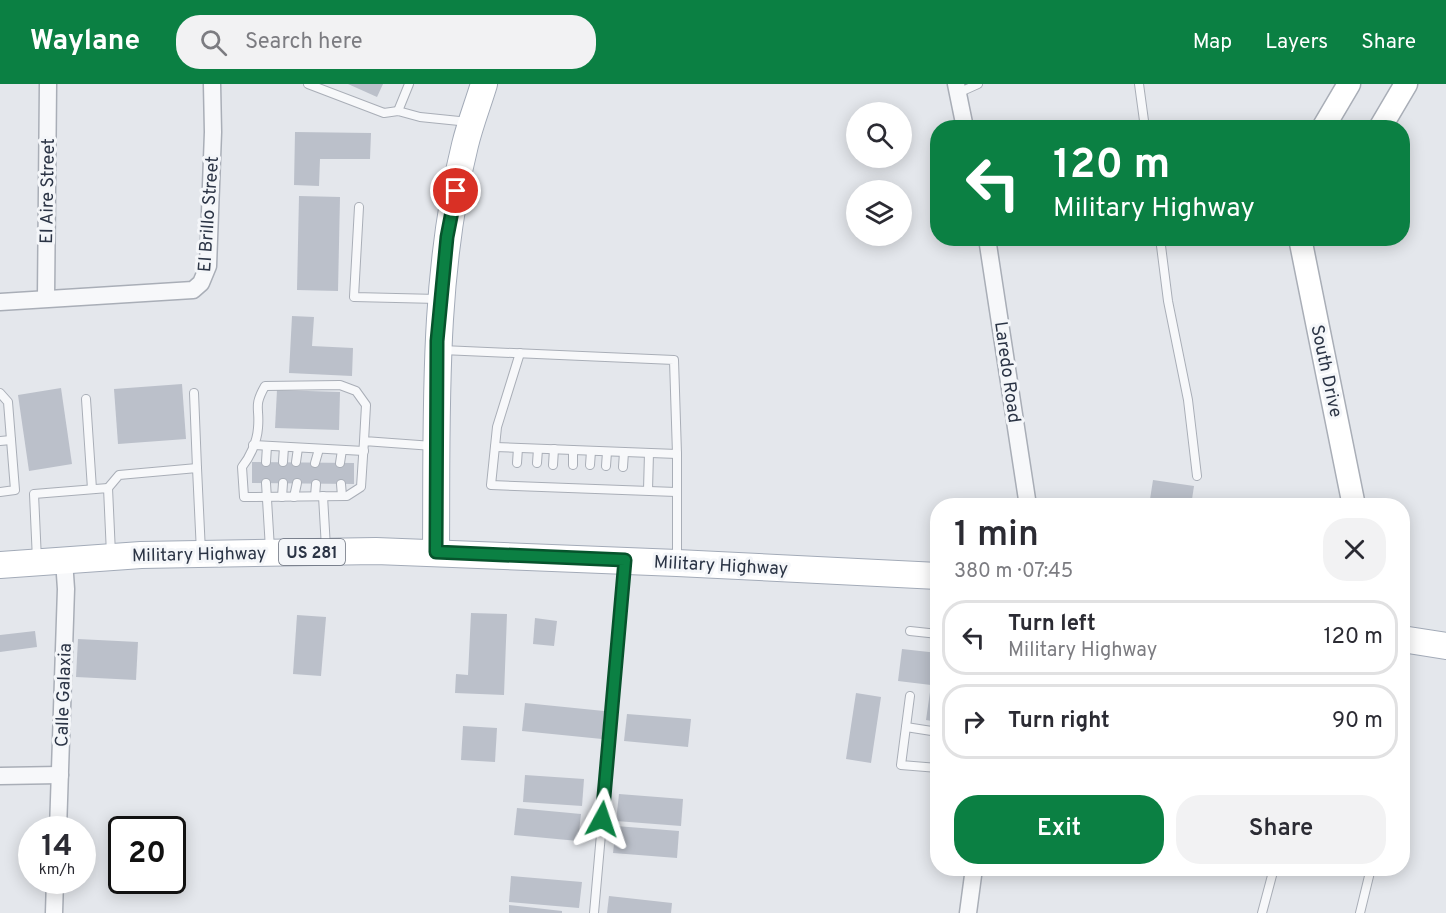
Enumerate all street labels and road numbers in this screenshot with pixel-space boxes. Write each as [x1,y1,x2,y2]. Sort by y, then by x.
street label: El Aire Street [36,138,61,244]
street label: El Brillo Street [194,155,225,273]
street label: Laredo Road [988,320,1025,425]
street label: South Drive [1305,323,1347,420]
road number: US 281 [279,539,345,565]
street label: Military Highway [132,543,266,568]
street label: Military Highway [653,551,789,582]
street label: Calle Galaxia [51,643,78,747]

